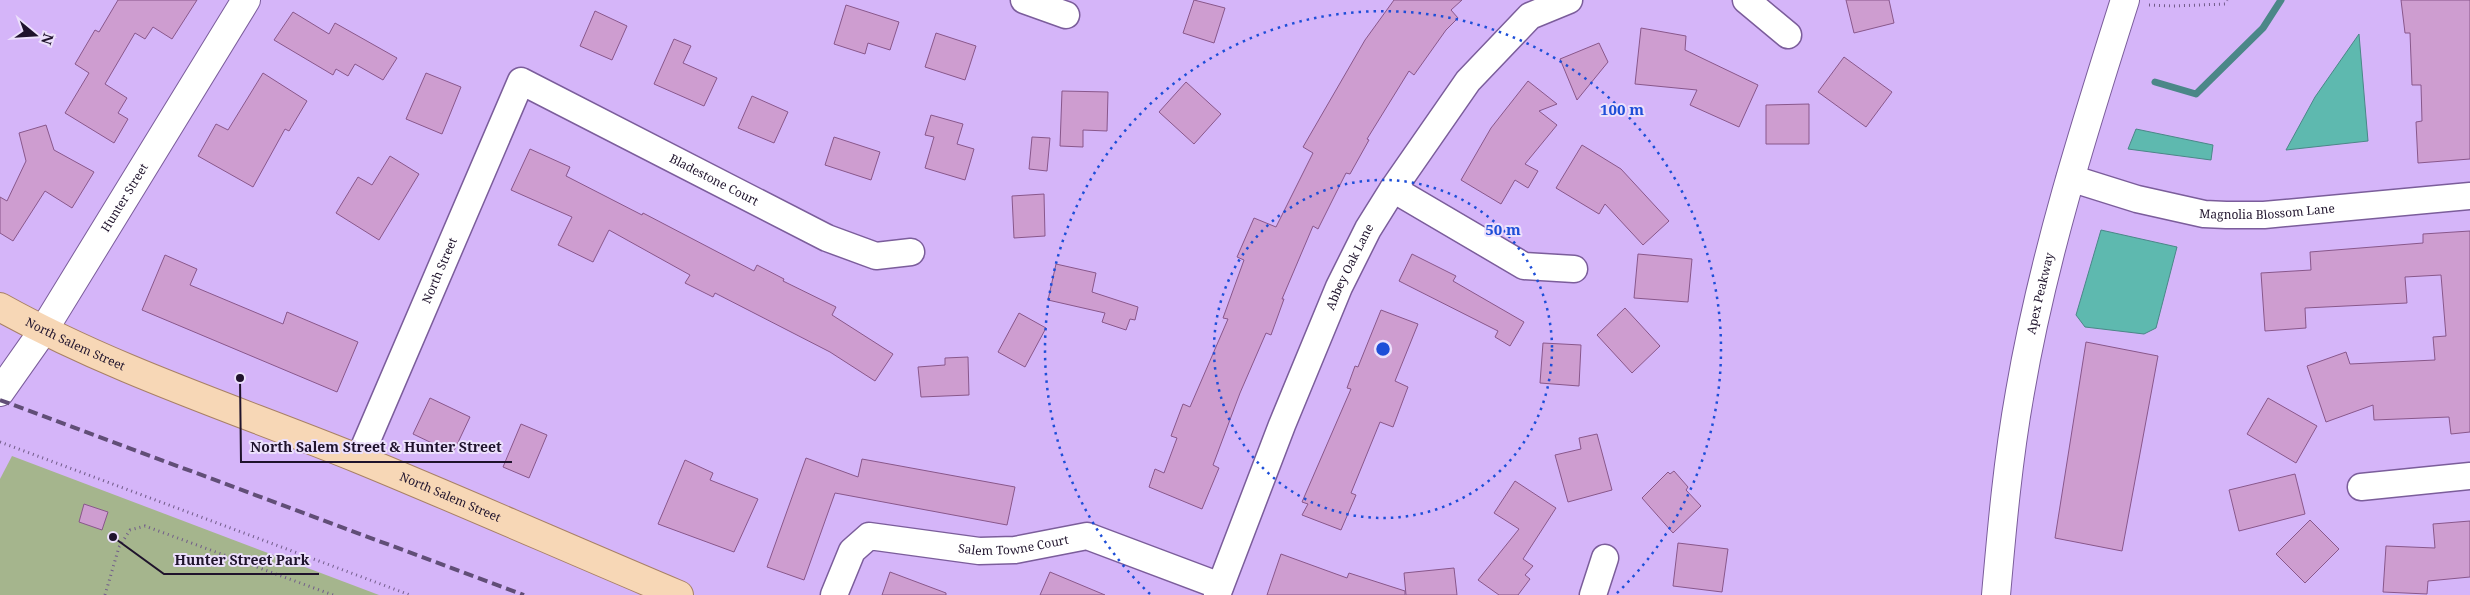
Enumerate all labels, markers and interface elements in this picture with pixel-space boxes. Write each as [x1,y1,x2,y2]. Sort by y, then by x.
north arrow [10,10,60,60]
text: N [37,31,59,47]
text: 100 m [1600,99,1644,119]
street label: Bladestone Court [667,150,761,209]
street label: Hunter Street [97,160,152,235]
street label: Magnolia Blossom Lane [2199,200,2335,223]
text: 50 m [1485,219,1521,239]
street label: Abbey Oak Lane [1321,220,1377,312]
street label: North Street [418,235,461,306]
street label: Apex Peakway [2022,251,2058,336]
street label: North Salem Street [23,313,128,374]
centre of rings [1374,340,1392,358]
callout: North Salem Street & Hunter Street [241,433,512,462]
text: North Salem Street & Hunter Street [250,437,502,456]
street label: North Salem Street [397,468,503,526]
street label: Salem Towne Court [957,531,1070,559]
callout: Hunter Street Park [164,545,319,574]
text: Hunter Street Park [175,550,309,569]

